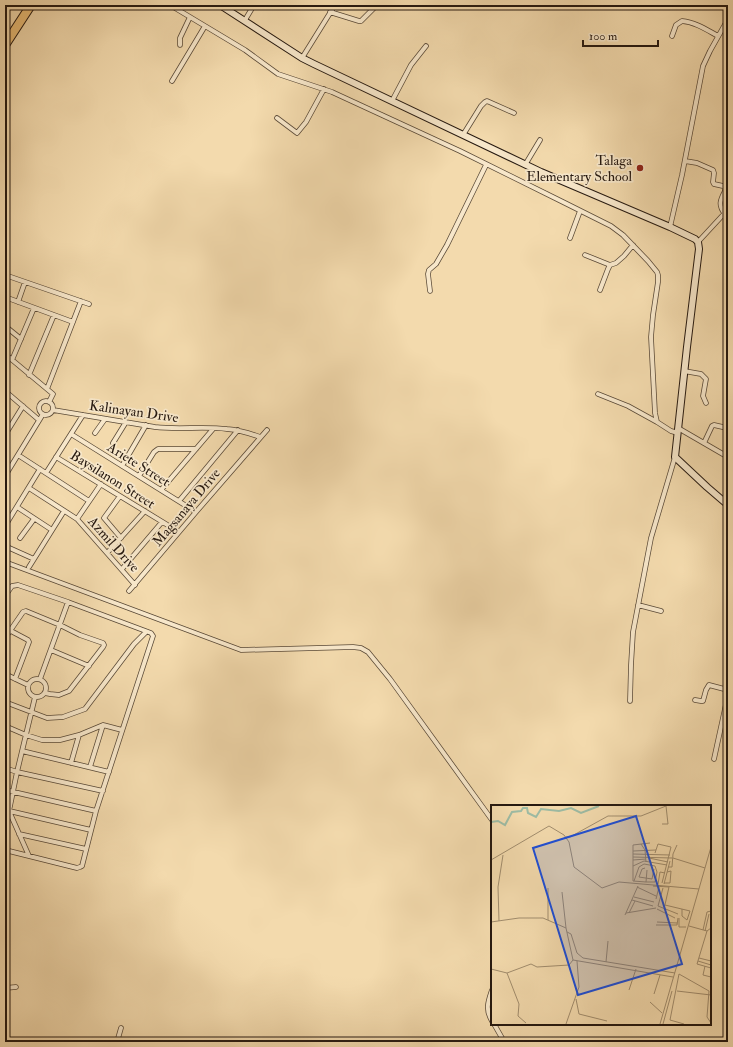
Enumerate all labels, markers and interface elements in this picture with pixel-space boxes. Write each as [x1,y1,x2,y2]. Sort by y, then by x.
scale bar [583,22,658,48]
text: 100 m [589,29,618,44]
place label: Talaga Elementary School [526,152,632,186]
marker: Talaga Elementary School [635,163,645,173]
street label: Kalinayan Drive [88,397,180,427]
street label: Ariete Street [103,438,174,491]
street label: Baysilanon Street [67,447,159,513]
street label: Magsanaya Drive [149,465,225,550]
street label: Azmil Drive [84,512,143,576]
inset map [491,805,711,1025]

